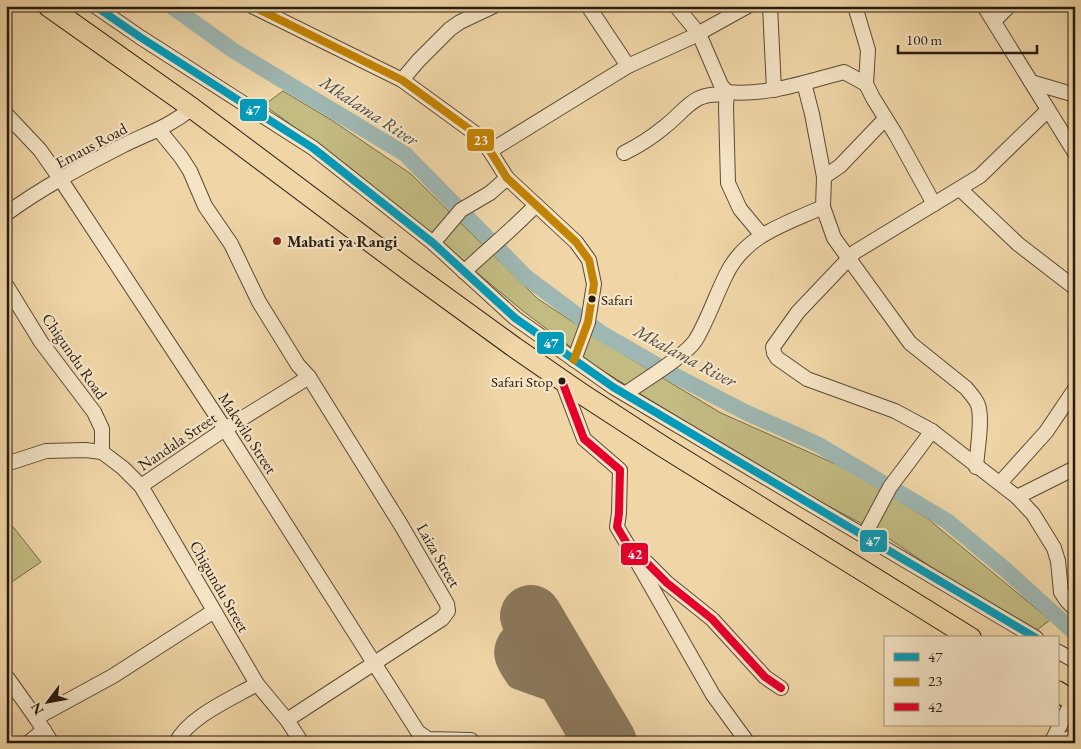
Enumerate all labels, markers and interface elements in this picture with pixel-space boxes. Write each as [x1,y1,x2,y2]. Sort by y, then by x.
scale bar [898,22,1037,54]
text: 100 m [906,30,943,49]
water label: Mkalama River [315,70,424,152]
line badge: 47 [239,98,268,122]
text: 47 [246,101,261,119]
street label: Emaus Road [52,117,131,173]
line badge: 23 [466,128,495,152]
text: 23 [474,131,488,149]
place label: Mabati ya Rangi [287,231,398,252]
marker: Mabati ya Rangi [271,235,283,247]
place label: Safari [601,290,633,309]
marker: Safari [587,294,597,304]
street label: Chigundu Road [37,309,113,404]
water label: Mkalama River [629,318,741,393]
line badge: 47 [536,331,565,355]
text: 47 [544,334,559,352]
place label: Safari Stop [491,372,553,391]
marker: Safari Stop [557,376,567,386]
street label: Makwilo Street [213,389,282,478]
street label: Nandala Street [134,407,221,475]
street label: Laiza Street [412,520,465,591]
line badge: 47 [859,529,888,553]
text: 47 [866,532,881,550]
street label: Chigundu Street [185,537,254,636]
line badge: 42 [620,542,649,566]
text: 42 [628,545,643,563]
legend [884,636,1058,726]
text: 47 [928,647,943,666]
text: 23 [928,671,942,690]
north arrow [22,676,72,726]
text: 42 [928,697,943,716]
text: N [26,699,48,718]

